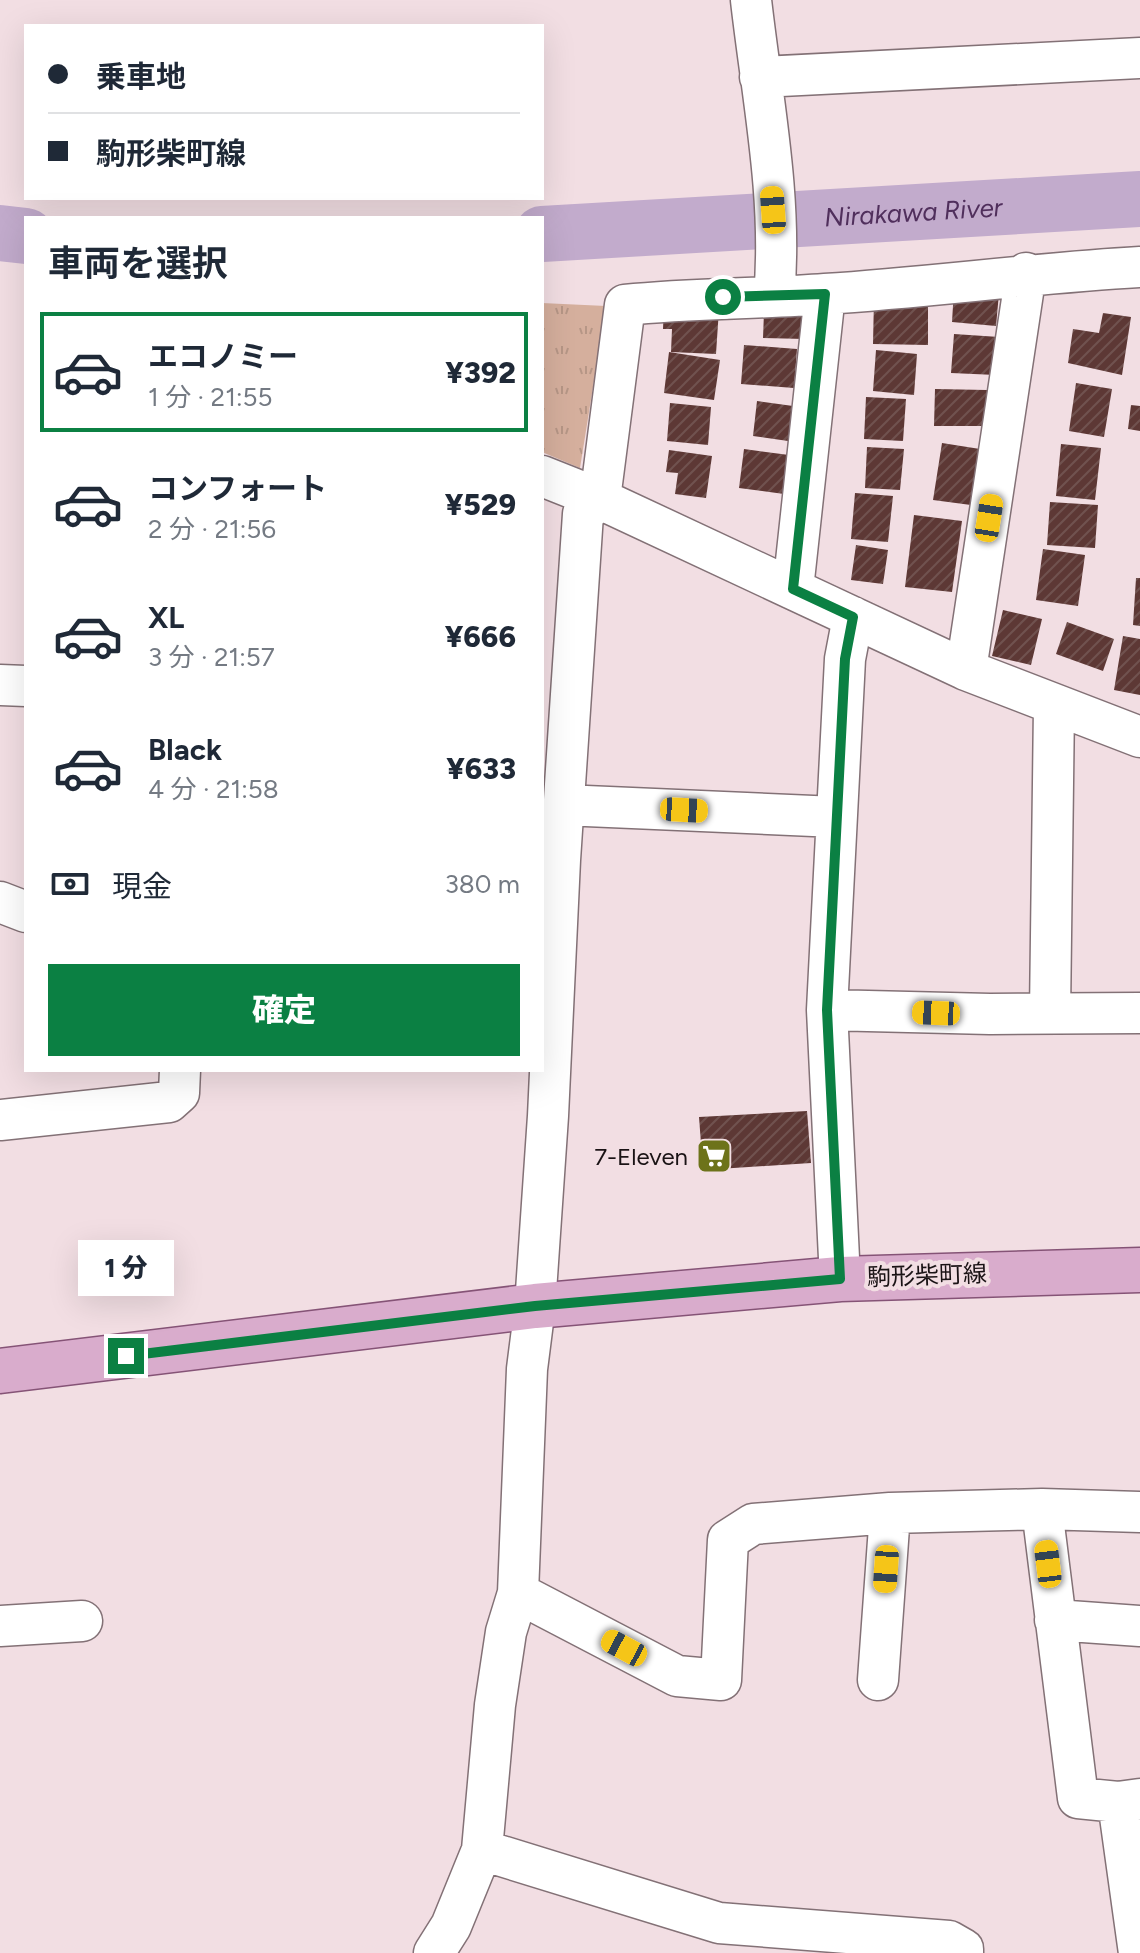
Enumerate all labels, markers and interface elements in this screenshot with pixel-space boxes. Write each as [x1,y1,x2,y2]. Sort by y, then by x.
text: 乗車地 [96,58,186,95]
text: 駒形柴町線 [96,135,246,172]
car [759,185,787,235]
water label: Nirakawa River [823,191,1005,233]
text: 車両を選択 [48,242,228,285]
route start [705,279,741,315]
icon: car [52,336,124,408]
text: エコノミー [148,338,298,375]
text: ¥392 [445,354,516,391]
text: 1 分 · 21:55 [148,381,272,413]
icon: car [52,468,124,540]
text: コンフォート [148,470,327,507]
text: ¥529 [445,486,516,523]
car [973,492,1005,544]
text: 2 分 · 21:56 [148,513,276,545]
text: XL [148,599,184,636]
icon: car [52,600,124,672]
text: ¥666 [445,618,516,655]
text: 3 分 · 21:57 [148,641,275,673]
text: Black [148,731,222,768]
icon: car [52,732,124,804]
text: ¥633 [446,750,516,787]
text: 4 分 · 21:58 [148,773,279,805]
car [659,797,709,823]
icon: cash [48,862,92,906]
text: 現金 [112,868,172,905]
text: 380 m [445,868,520,900]
button: 確定 [48,964,520,1056]
car [912,1000,960,1026]
supermarket icon: 7-Eleven [695,1137,733,1175]
place label: 7-Eleven [594,1142,688,1171]
callout: 1 分 [78,1240,174,1296]
text: 1 分 [104,1252,148,1284]
street label: 駒形柴町線 [867,1258,987,1292]
route end [108,1338,144,1374]
car [1033,1539,1063,1589]
car [872,1544,900,1594]
car [597,1626,651,1670]

